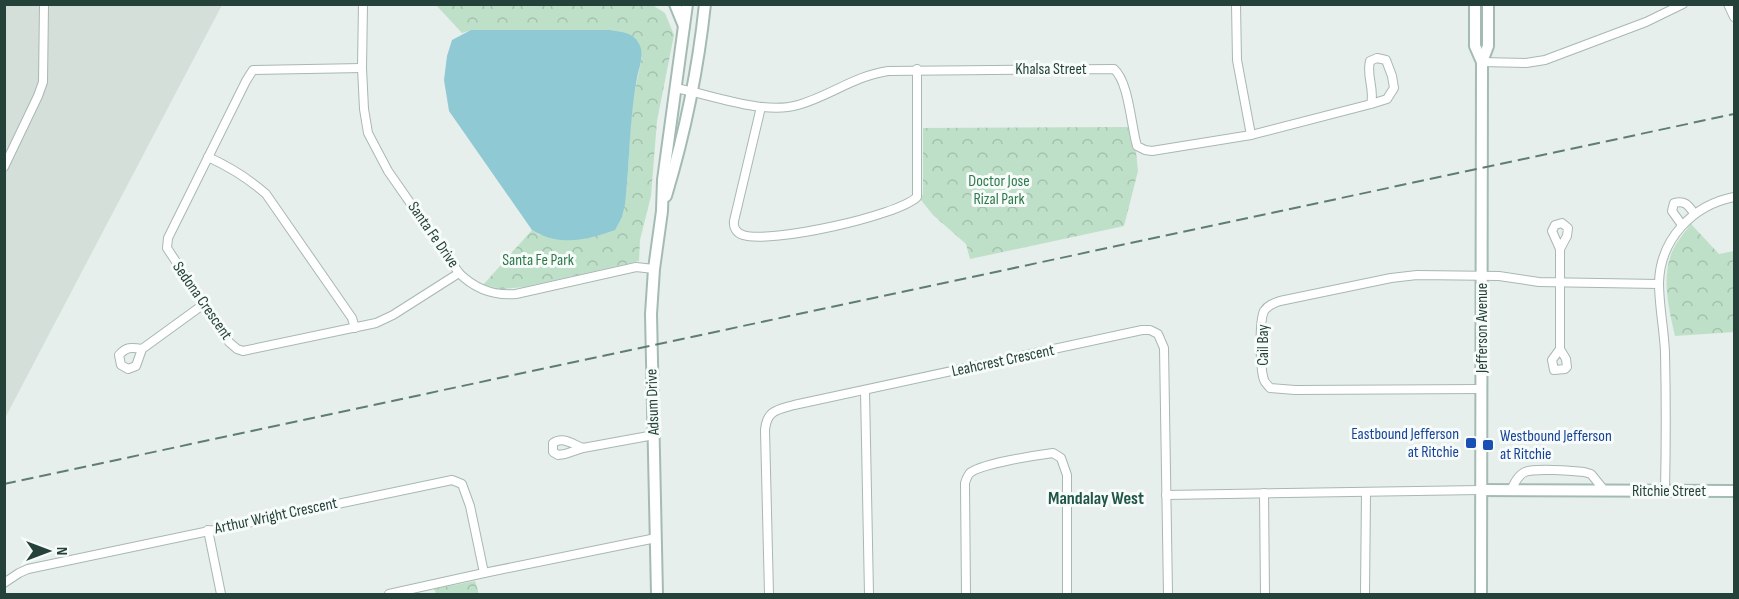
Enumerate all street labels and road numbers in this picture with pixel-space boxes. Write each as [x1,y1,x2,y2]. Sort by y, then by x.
street label: Khalsa Street [1015,60,1087,79]
street label: Santa Fe Drive [403,198,463,272]
street label: Sedona Crescent [168,258,236,344]
street label: Jefferson Avenue [1473,283,1492,374]
street label: Cail Bay [1254,324,1273,366]
street label: Leahcrest Crescent [950,341,1056,381]
street label: Adsum Drive [642,368,664,437]
street label: Ritchie Street [1632,482,1706,501]
street label: Arthur Wright Crescent [212,494,339,538]

